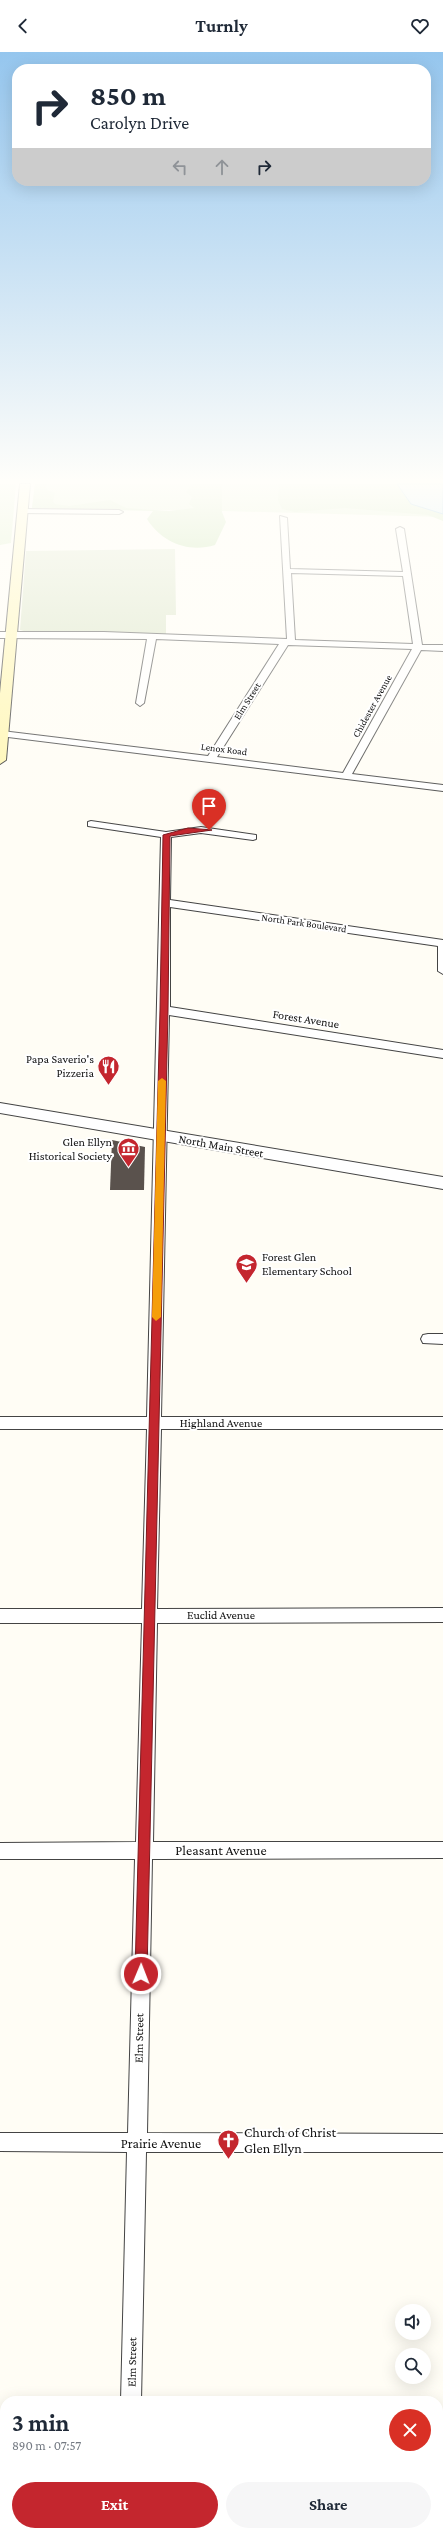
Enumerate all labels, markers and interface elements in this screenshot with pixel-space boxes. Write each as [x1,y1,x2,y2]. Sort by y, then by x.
icon: back [12,15,34,37]
icon: heart [409,15,431,37]
text: Turnly [195,16,248,36]
icon: right [24,80,76,132]
text: 850 m [90,80,166,111]
text: Carolyn Drive [90,113,189,133]
icon: left [169,156,191,178]
icon: ahead [211,156,233,178]
icon: right [253,156,275,178]
street label: Chidester Avenue [350,672,394,739]
street label: Elm Street [231,680,263,721]
street label: Lenox Road [200,741,248,757]
pin [192,789,226,830]
icon: arrive [198,795,220,817]
street label: North Park Boulevard [261,912,348,935]
street label: Forest Avenue [272,1007,340,1031]
place label: Papa Saverio's Pizzeria [26,1052,94,1080]
restaurant icon: Papa Saverio's Pizzeria [96,1053,122,1086]
street label: North Main Street [177,1132,266,1161]
place label: Glen Ellyn Historical Society [29,1135,113,1163]
museum icon: Glen Ellyn Historical Society [115,1136,141,1169]
place label: Forest Glen Elementary School [262,1250,352,1278]
school or university icon: Forest Glen Elementary School [234,1251,260,1284]
street label: Highland Avenue [180,1416,262,1430]
street label: Euclid Avenue [187,1608,255,1622]
street label: Pleasant Avenue [175,1842,267,1858]
position arrow [120,1953,162,1995]
street label: Elm Street [132,2012,146,2063]
place label: Church of Christ Glen Ellyn [244,2124,336,2156]
church icon: Church of Christ Glen Ellyn [216,2127,242,2160]
street label: Prairie Avenue [121,2135,201,2151]
map controls [395,2304,431,2384]
button: sound [395,2304,431,2340]
street label: Elm Street [125,2336,139,2387]
button: search [395,2348,431,2384]
text: 3 min [12,2409,69,2436]
button: close [389,2409,431,2451]
text: 890 m · 07:57 [12,2438,81,2453]
button: Exit [12,2482,218,2528]
button: Share [226,2482,431,2528]

